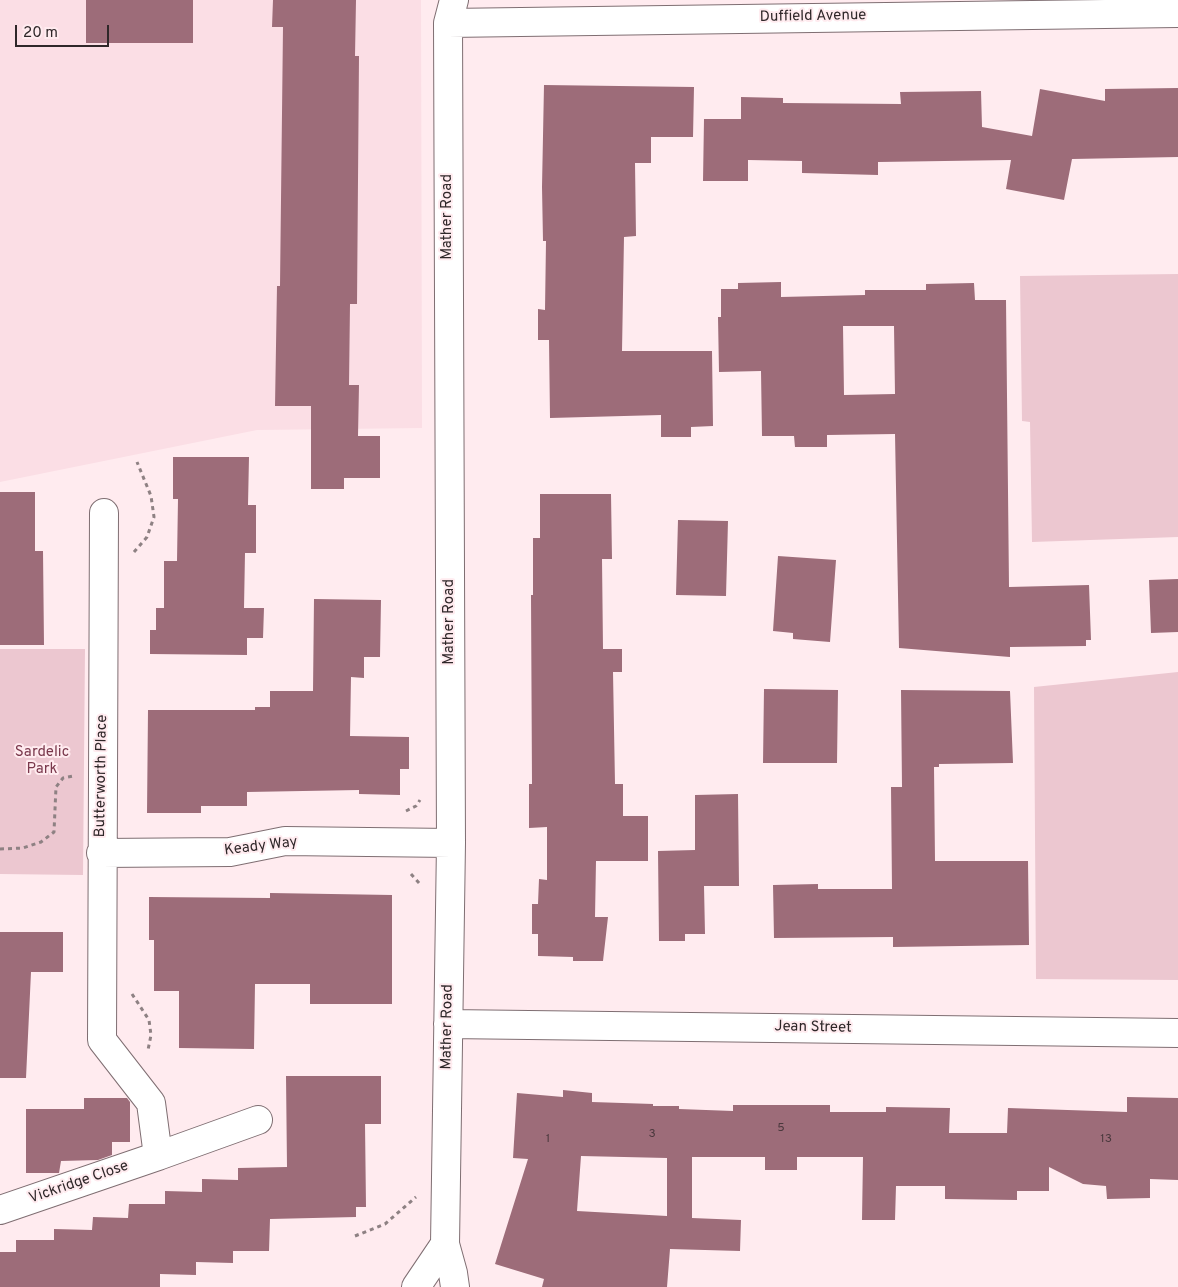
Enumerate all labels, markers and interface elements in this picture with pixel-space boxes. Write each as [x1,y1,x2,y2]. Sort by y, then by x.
street label: Duffield Avenue [760,7,866,27]
scale bar [18,15,111,47]
text: 20 m [23,24,58,43]
street label: Mather Road [439,174,457,260]
street label: Mather Road [441,579,459,665]
street label: Butterworth Place [92,714,112,838]
park label: Sardelic Park [15,744,69,779]
street label: Keady Way [223,834,299,860]
street label: Mather Road [438,984,458,1070]
street label: Jean Street [774,1018,852,1038]
house number: 5 [777,1122,785,1136]
house number: 3 [648,1128,656,1142]
house number: 1 [546,1133,550,1147]
house number: 13 [1100,1133,1112,1147]
street label: Vickridge Close [27,1158,131,1208]

